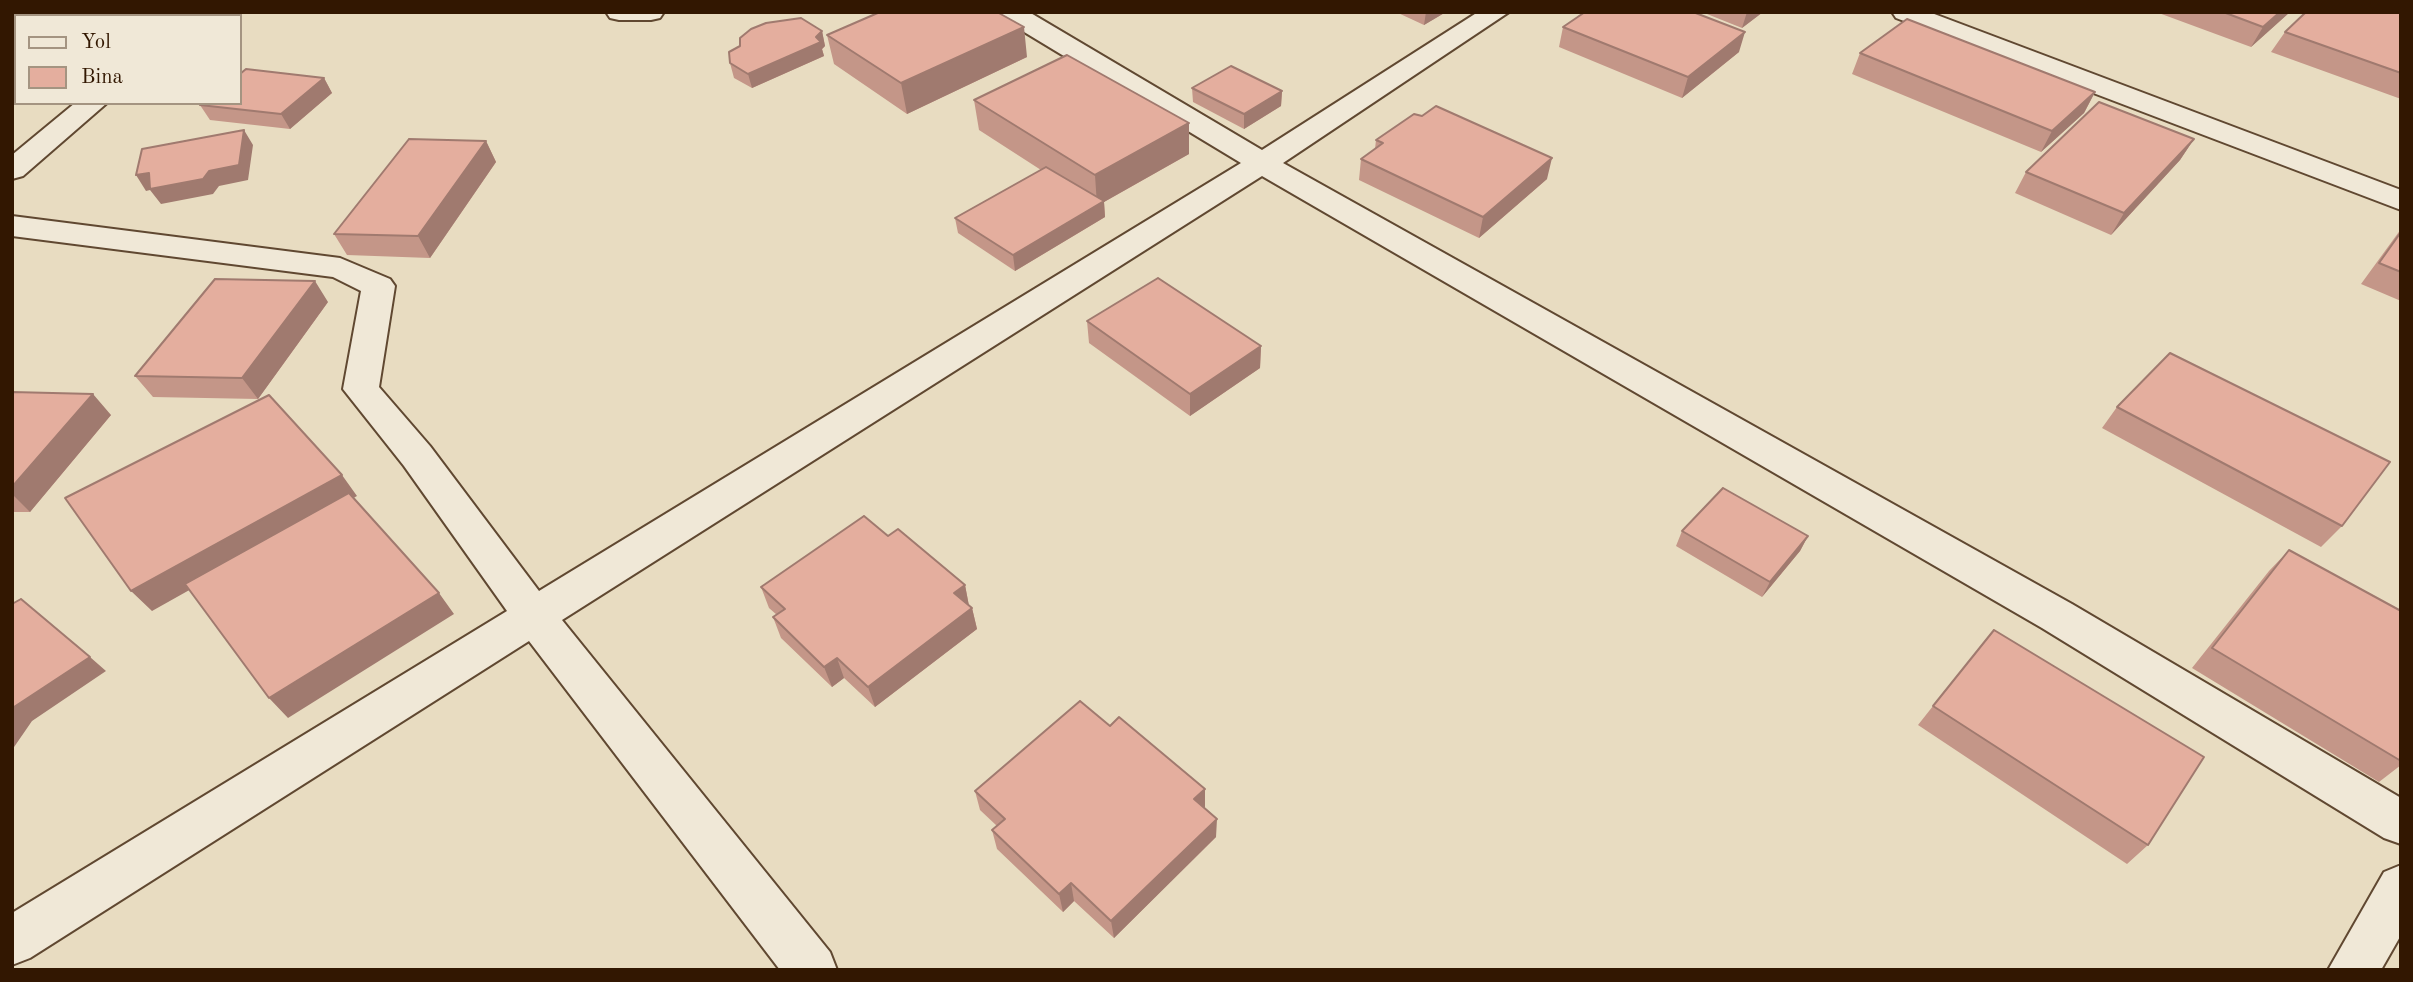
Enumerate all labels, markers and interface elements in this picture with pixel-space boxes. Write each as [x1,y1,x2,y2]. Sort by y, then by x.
legend [14,14,242,105]
text: Yol [81,32,111,53]
text: Bina [81,67,123,88]

